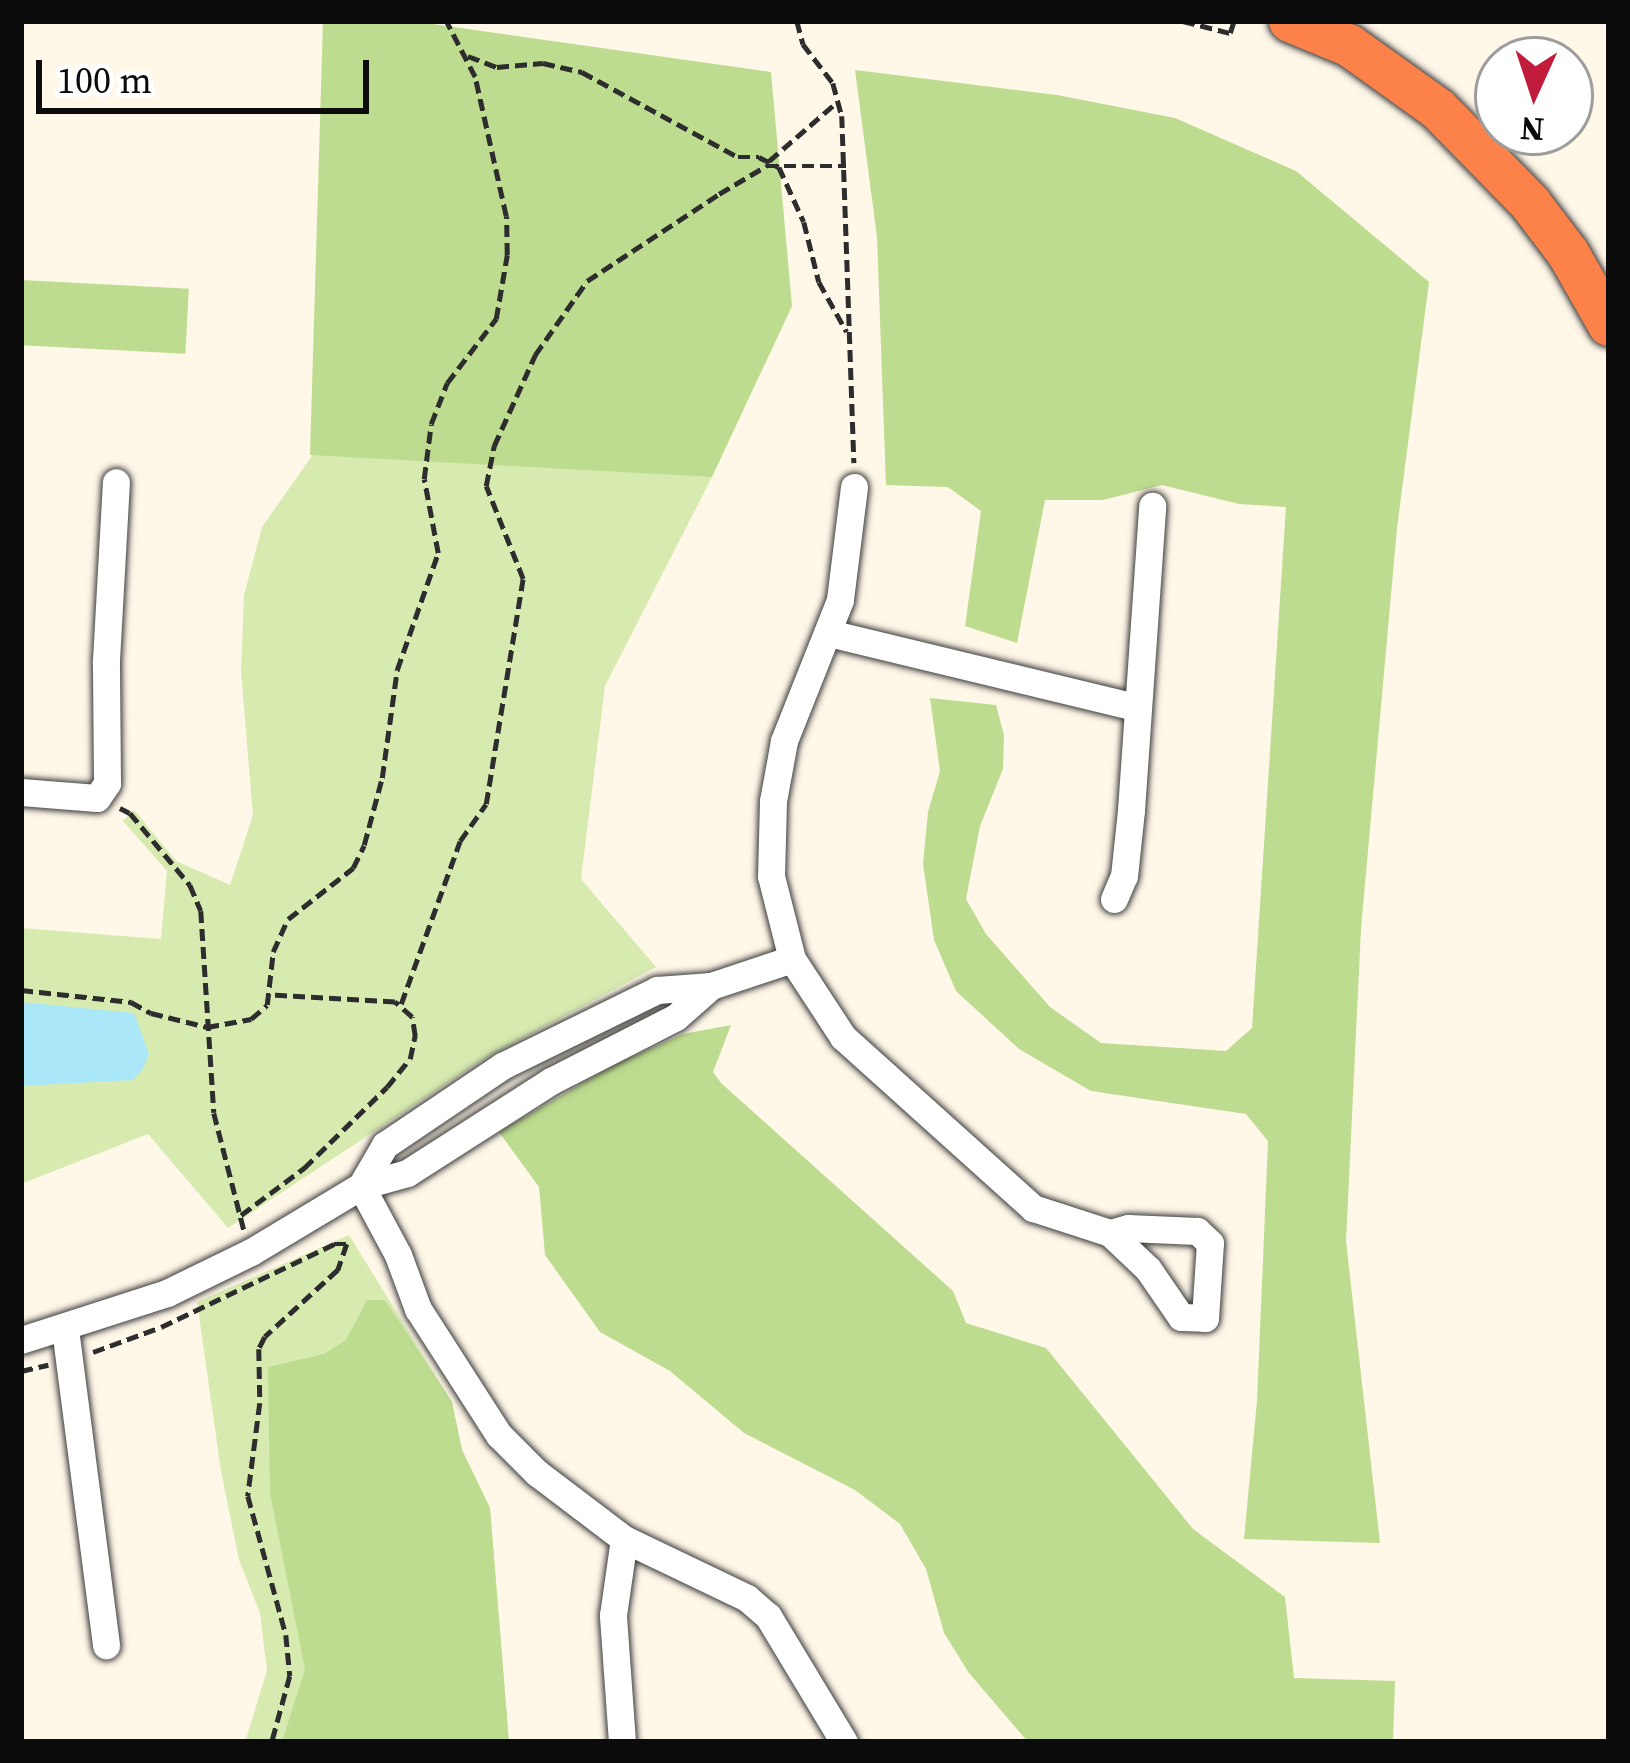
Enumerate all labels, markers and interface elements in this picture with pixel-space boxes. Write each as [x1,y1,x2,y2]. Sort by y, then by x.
scale bar [42,36,375,110]
north arrow [1474,36,1594,156]
text: 100 m [57,56,152,105]
text: N [1519,106,1545,153]

